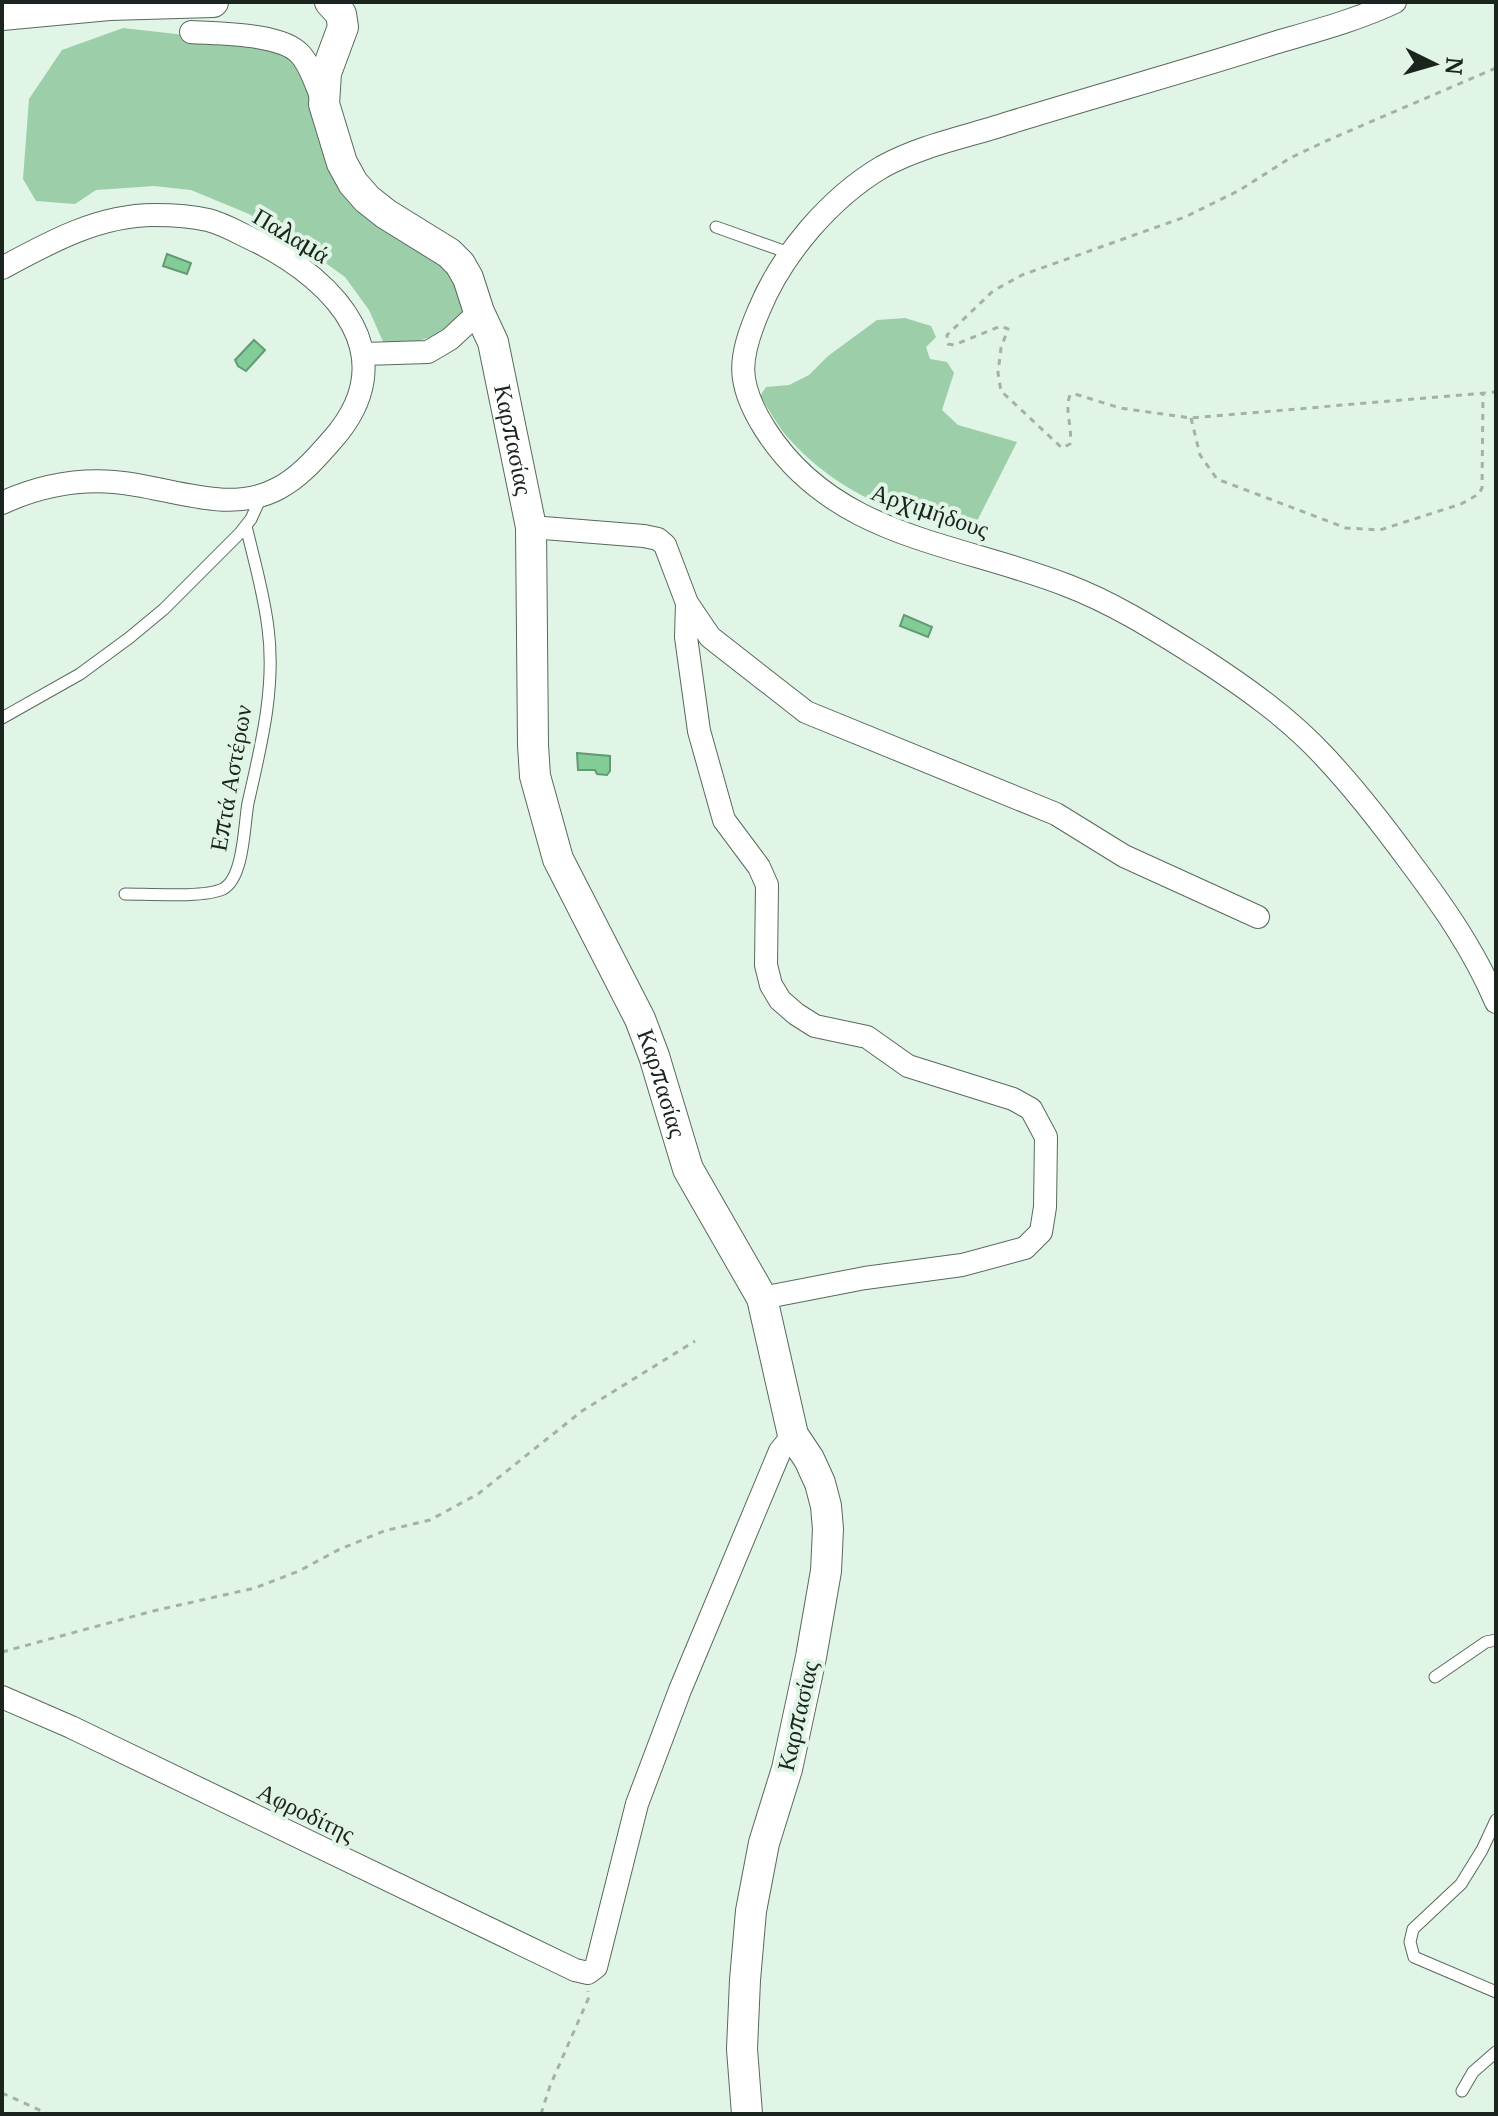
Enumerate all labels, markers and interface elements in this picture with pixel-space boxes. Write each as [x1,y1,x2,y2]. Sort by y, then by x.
north arrow [1394,24,1474,104]
text: N [1439,56,1469,76]
street label: Παλαμά [247,201,336,271]
street label: Καρπασίας [487,382,540,498]
street label: Αρχιμήδους [867,476,993,545]
street label: Επτά Αστέρων [202,702,259,854]
street label: Καρπασίας [630,1025,694,1142]
street label: Καρπασίας [770,1657,825,1774]
street label: Αφροδίτης [252,1776,360,1850]

